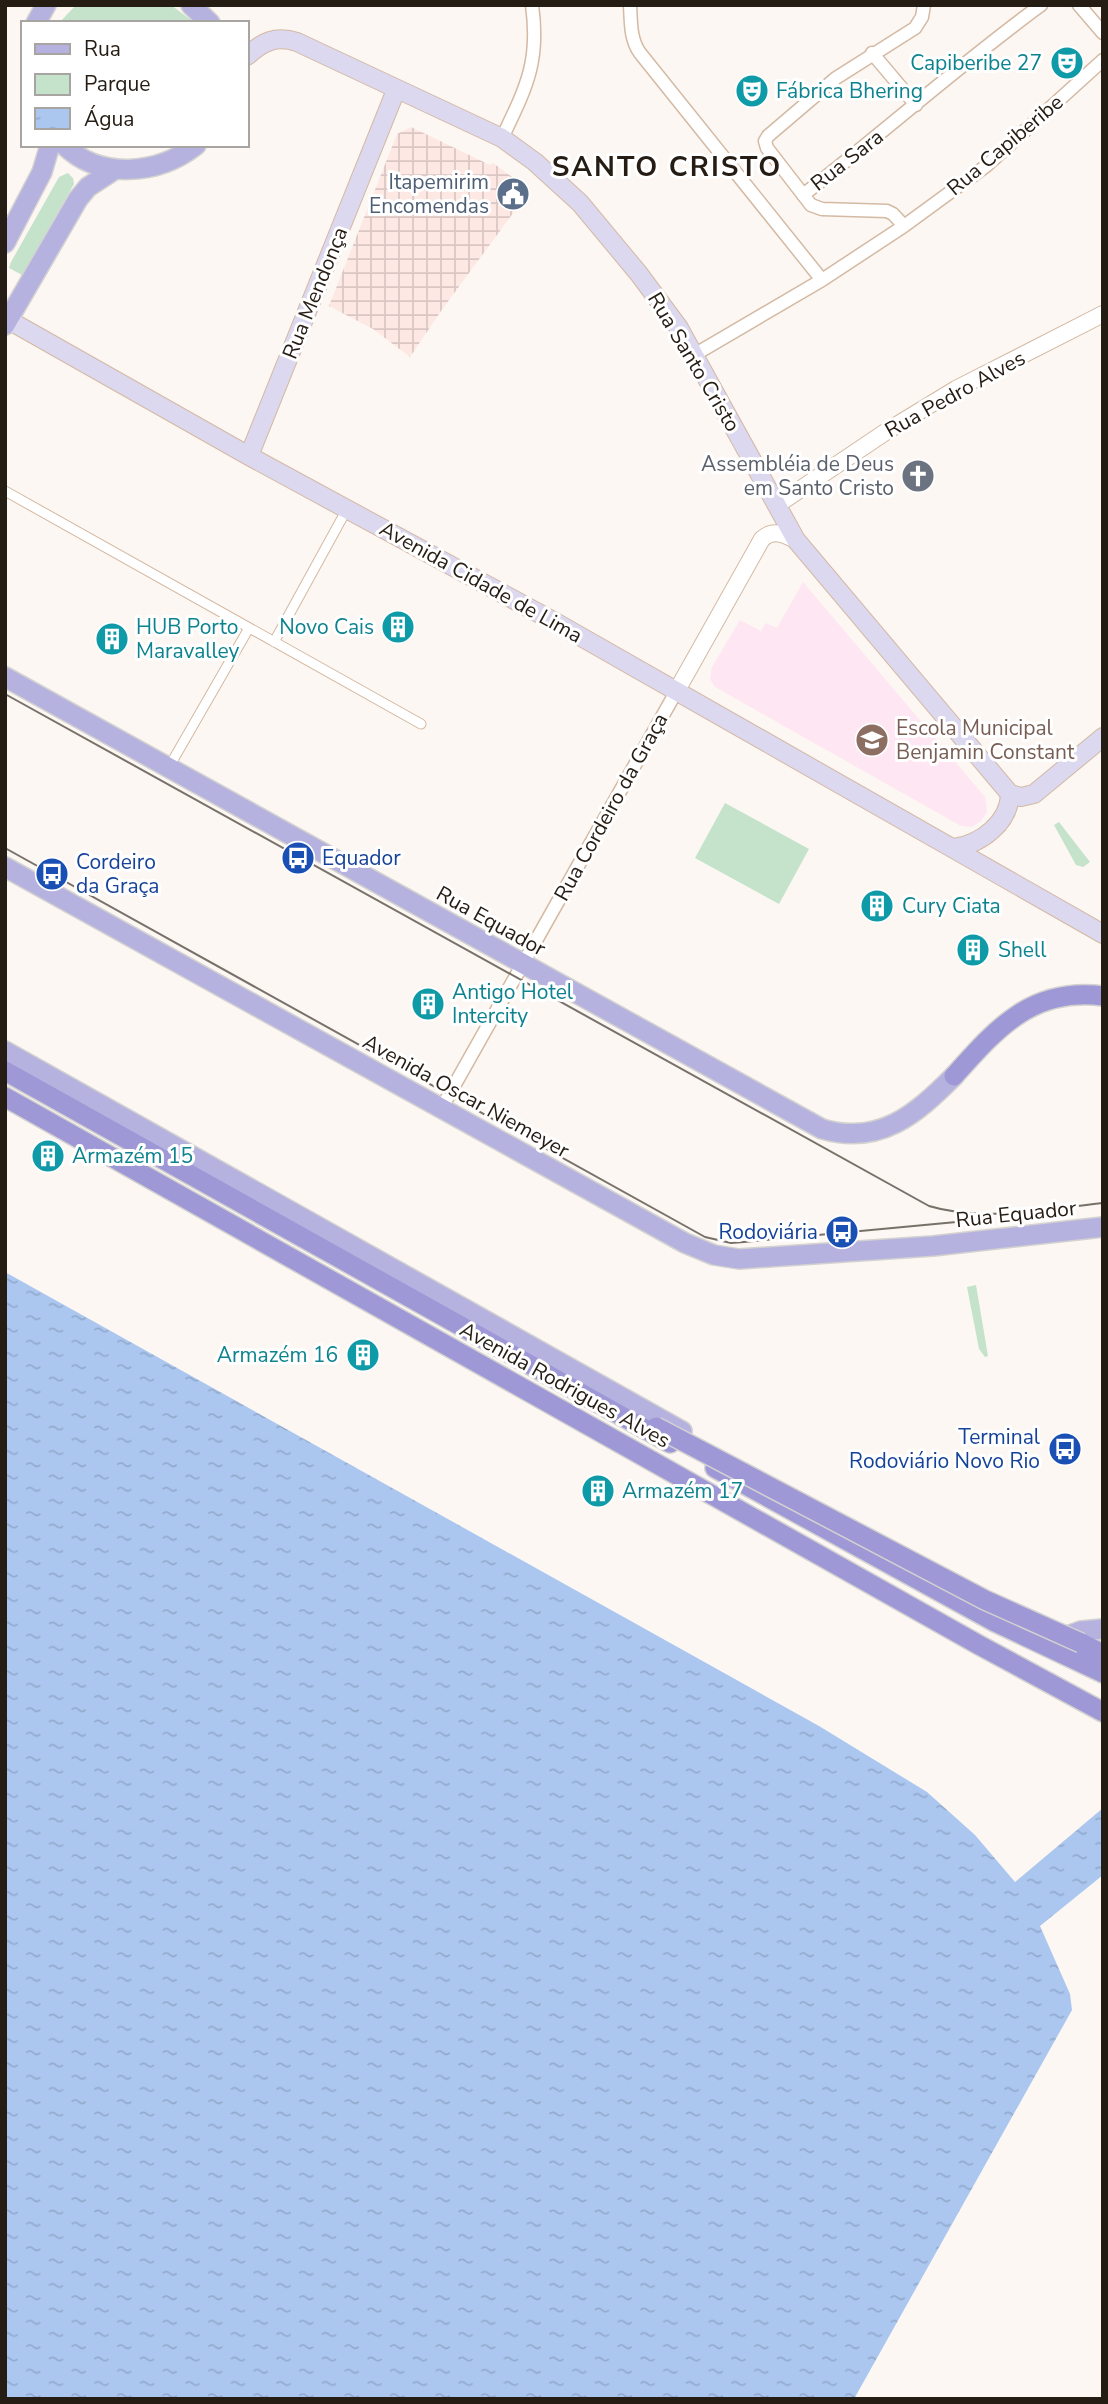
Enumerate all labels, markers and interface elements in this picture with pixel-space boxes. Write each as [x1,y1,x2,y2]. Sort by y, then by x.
legend [21,21,248,147]
text: Rua [84,35,121,63]
theatre icon: Capiberibe 27 [1048,44,1086,82]
place label: Capiberibe 27 [910,49,1042,77]
text: Parque [84,70,151,98]
theatre icon: Fábrica Bhering [733,72,771,110]
place label: Fábrica Bhering [776,77,923,105]
street label: Rua Capiberibe [941,88,1069,202]
text: Água [84,105,134,133]
street label: Rua Sara [805,123,889,197]
district label: SANTO CRISTO [552,148,782,186]
place label: Itapemirim Encomendas [369,168,489,220]
public building icon: Itapemirim Encomendas [494,175,532,213]
street label: Rua Mendonça [276,223,354,363]
street label: Rua Santo Cristo [641,287,747,437]
street label: Rua Pedro Alves [880,344,1030,444]
place label: Assembléia de Deus em Santo Cristo [701,450,894,502]
church icon: Assembléia de Deus em Santo Cristo [899,457,937,495]
street label: Avenida Cidade de Lima [375,515,587,649]
building icon: Novo Cais [379,608,417,646]
place label: HUB Porto Maravalley [136,613,240,665]
place label: Novo Cais [279,613,374,641]
building icon: HUB Porto Maravalley [93,620,131,658]
street label: Rua Cordeiro da Graça [548,708,674,906]
place label: Escola Municipal Benjamin Constant [896,714,1075,766]
school or university icon: Escola Municipal Benjamin Constant [853,721,891,759]
bus stop icon: Equador [279,839,317,877]
place label: Equador [322,844,401,872]
place label: Cordeiro da Graça [76,848,159,900]
bus stop icon: Cordeiro da Graça [33,855,71,893]
street label: Rua Equador [431,879,551,963]
building icon: Cury Ciata [858,887,896,925]
place label: Cury Ciata [902,892,1001,920]
building icon: Shell [954,931,992,969]
place label: Shell [998,936,1047,964]
place label: Antigo Hotel Intercity [452,978,574,1030]
building icon: Antigo Hotel Intercity [409,985,447,1023]
street label: Avenida Oscar Niemeyer [358,1028,575,1165]
building icon: Armazém 15 [29,1137,67,1175]
place label: Armazém 15 [72,1142,193,1170]
street label: Rua Equador [954,1194,1078,1234]
bus stop icon: Rodoviária [823,1213,861,1251]
place label: Rodoviária [718,1218,818,1246]
street label: Avenida Rodrigues Alves [455,1315,675,1455]
building icon: Armazém 16 [344,1336,382,1374]
place label: Armazém 16 [217,1341,338,1369]
place label: Terminal Rodoviário Novo Rio [849,1423,1041,1475]
bus stop icon: Terminal Rodoviário Novo Rio [1046,1430,1084,1468]
building icon: Armazém 17 [579,1472,617,1510]
place label: Armazém 17 [622,1477,743,1505]

